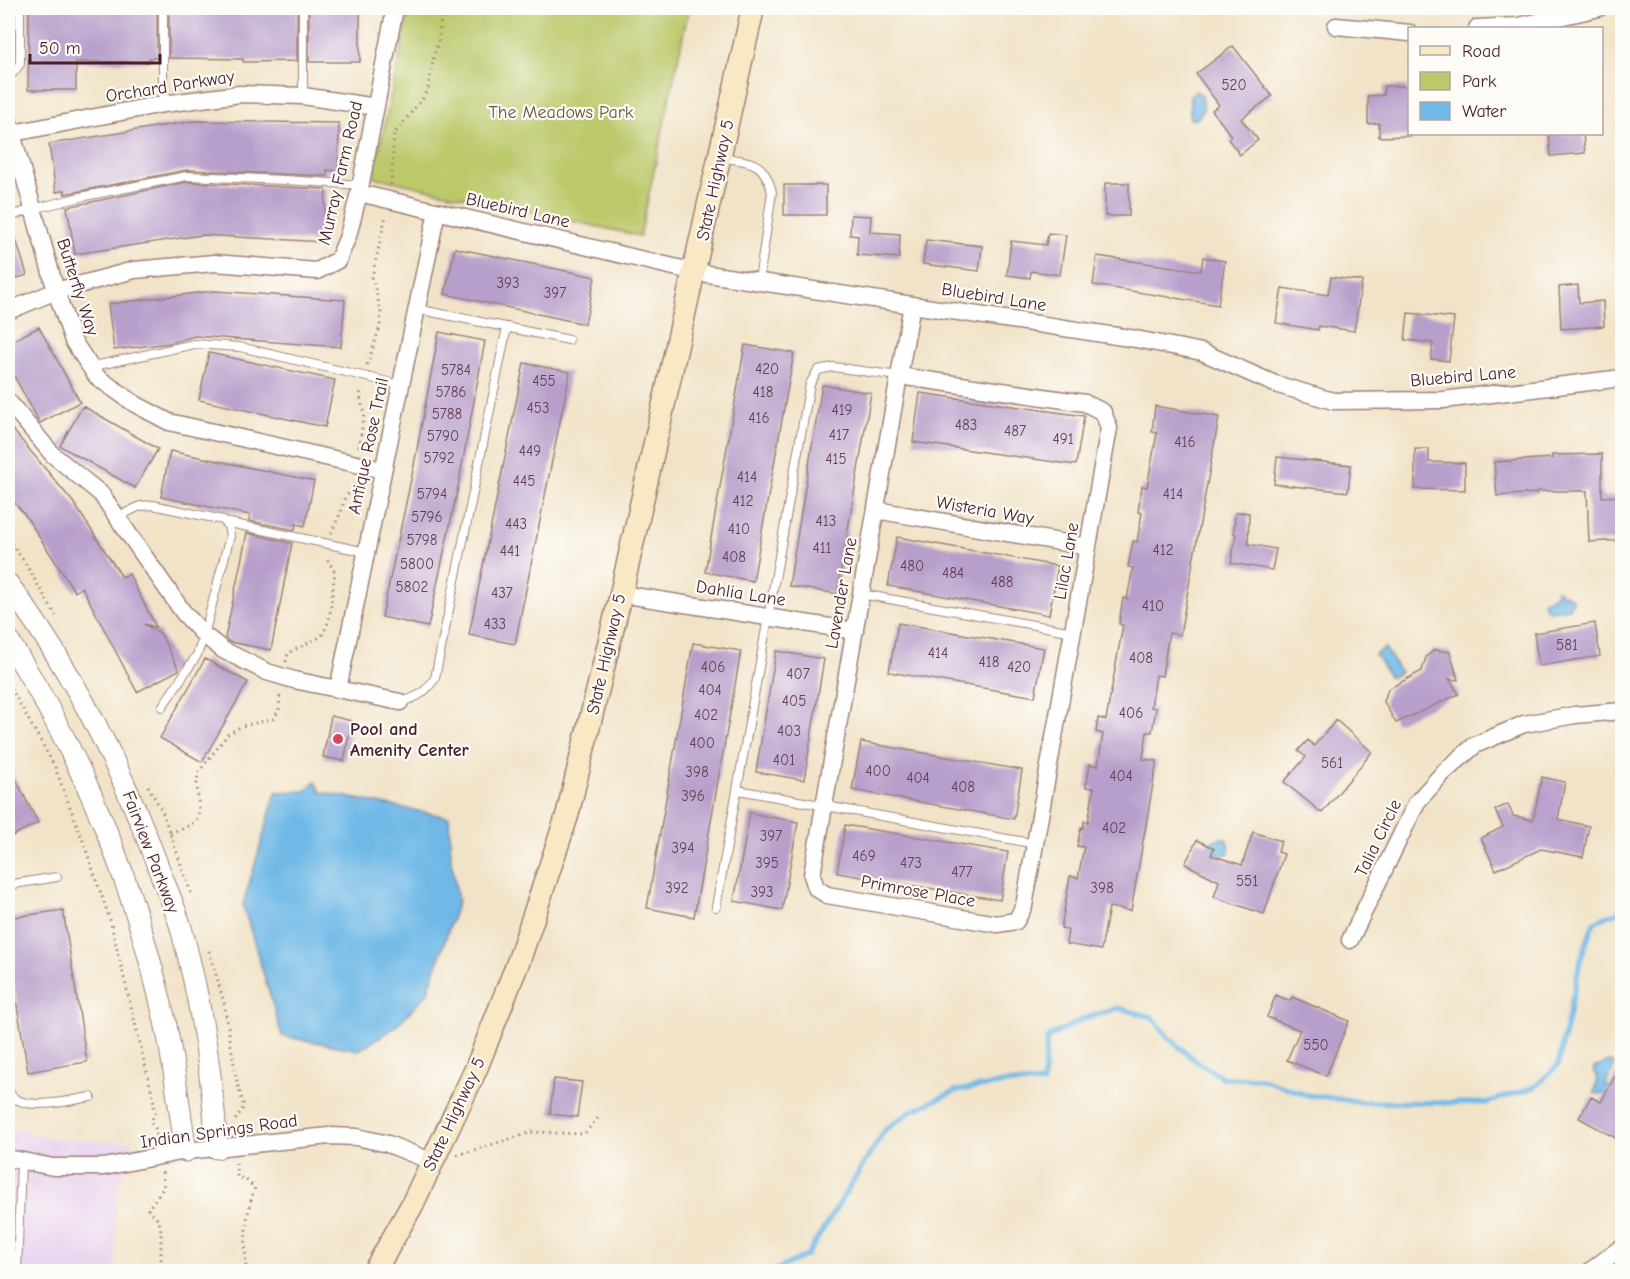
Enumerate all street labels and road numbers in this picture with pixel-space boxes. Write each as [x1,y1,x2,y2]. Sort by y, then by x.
street label: Orchard Parkway [104,66,237,107]
street label: Murray Farm Road [314,99,367,247]
street label: State Highway 5 [692,118,739,243]
street label: Bluebird Lane [464,188,572,233]
street label: Butterfly Way [52,236,103,339]
street label: Bluebird Lane [940,279,1048,316]
street label: Bluebird Lane [1409,361,1517,392]
street label: Antique Rose Trail [344,376,393,516]
street label: Wisteria Way [934,492,1036,530]
street label: Lilac Lane [1049,521,1084,601]
street label: Lavender Lane [821,536,862,650]
street label: Dahlia Lane [695,576,787,611]
street label: State Highway 5 [582,592,631,717]
street label: Fairview Parkway [118,788,184,917]
street label: Talia Circle [1351,796,1406,880]
street label: Primrose Place [859,871,977,912]
street label: State Highway 5 [419,1054,490,1175]
street label: Indian Springs Road [139,1110,299,1153]

